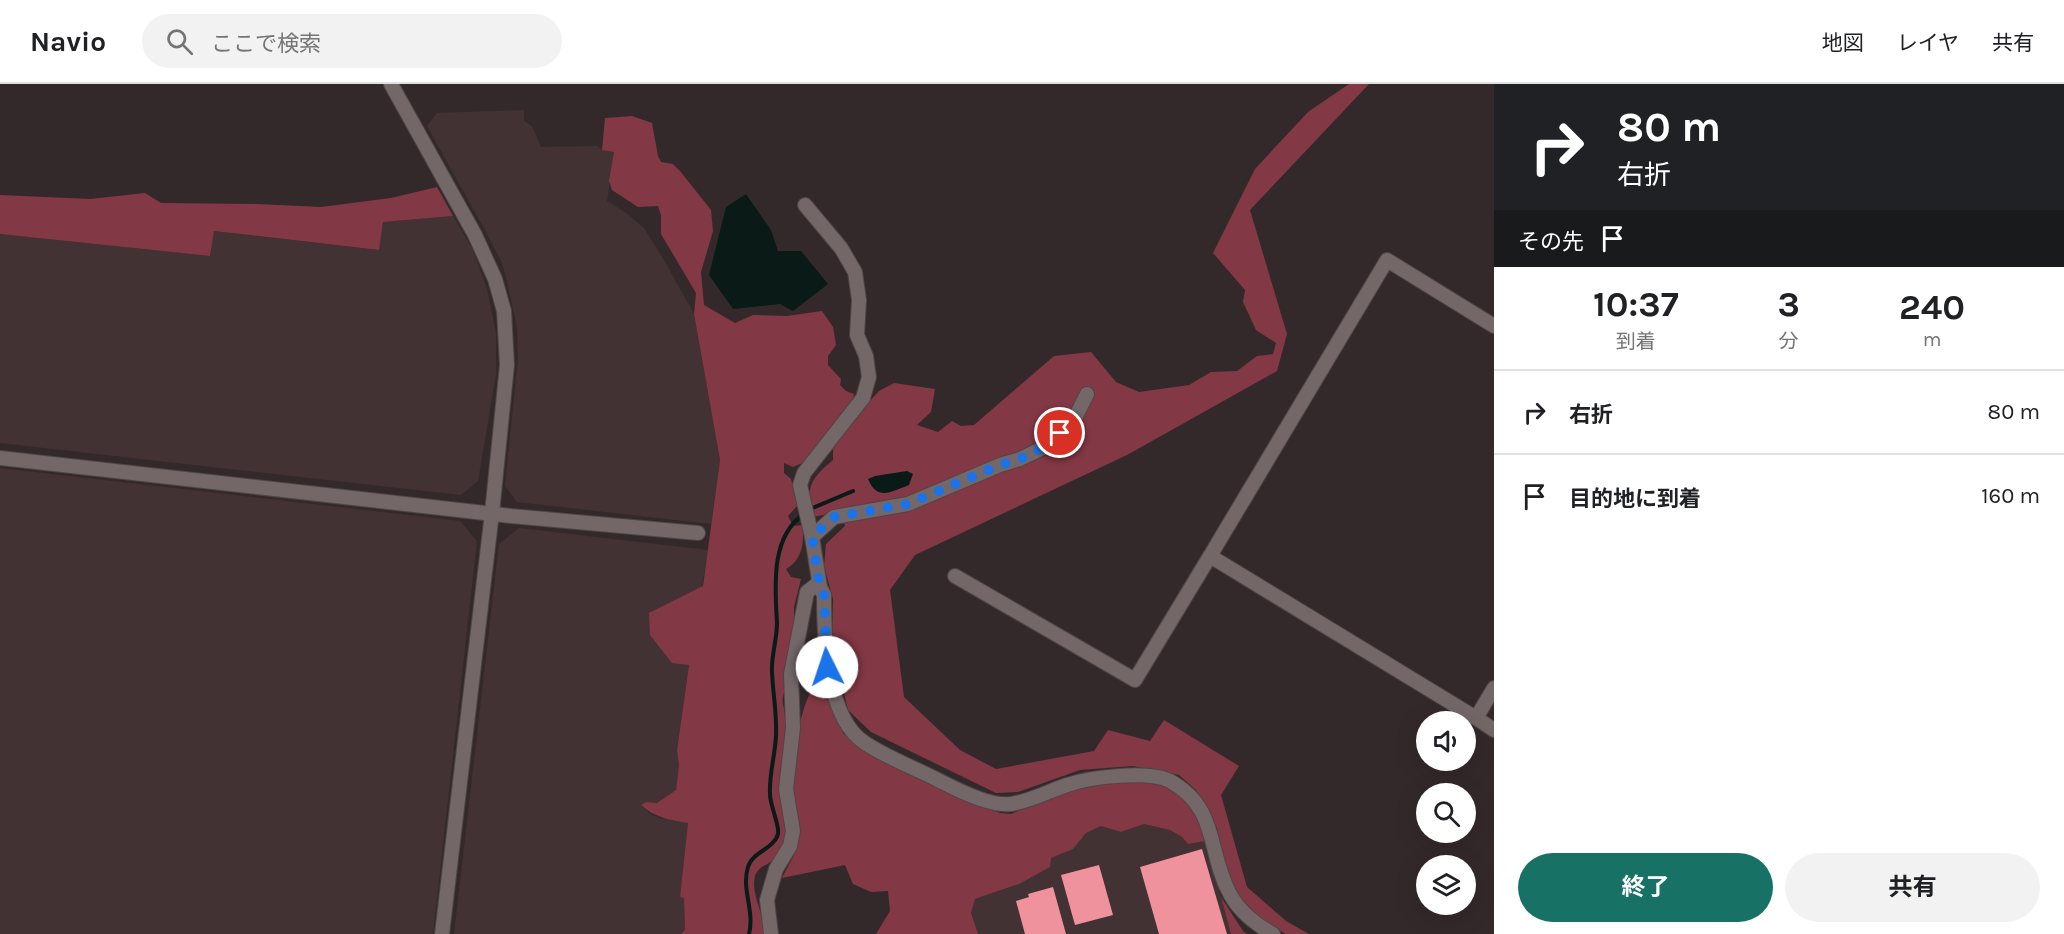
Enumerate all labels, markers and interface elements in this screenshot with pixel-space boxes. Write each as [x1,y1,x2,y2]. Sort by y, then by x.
search box [142,14,562,68]
text: Navio [30,25,106,58]
icon: search [163,25,196,58]
text: ここで検索 [211,31,321,57]
text: 地図 [1822,31,1864,55]
text: レイヤ [1897,31,1959,55]
text: 共有 [1992,31,2034,55]
text: 80 m [1617,102,1721,152]
icon: right [1518,108,1596,186]
text: 右折 [1617,159,1671,191]
icon: arrive [1596,222,1629,255]
text: その先 [1518,229,1584,255]
text: 10:37 [1593,283,1679,325]
text: 3 [1778,283,1800,325]
text: 240 [1899,286,1965,328]
text: m [1923,328,1941,351]
text: 到着 [1616,330,1656,353]
text: 分 [1779,330,1799,353]
icon: right [1518,396,1551,429]
text: 80 m [1988,399,2040,425]
text: 右折 [1569,402,1613,428]
pin [1034,407,1085,458]
icon: arrive [1043,416,1076,449]
icon: arrive [1518,480,1551,513]
text: 160 m [1981,483,2040,509]
text: 目的地に到着 [1569,486,1701,512]
position arrow [795,635,859,699]
map controls [1416,711,1476,915]
button: sound [1416,711,1476,771]
button: search [1416,783,1476,843]
button: 終了 [1518,853,1773,922]
button: 共有 [1785,853,2040,922]
button: layers [1416,855,1476,915]

